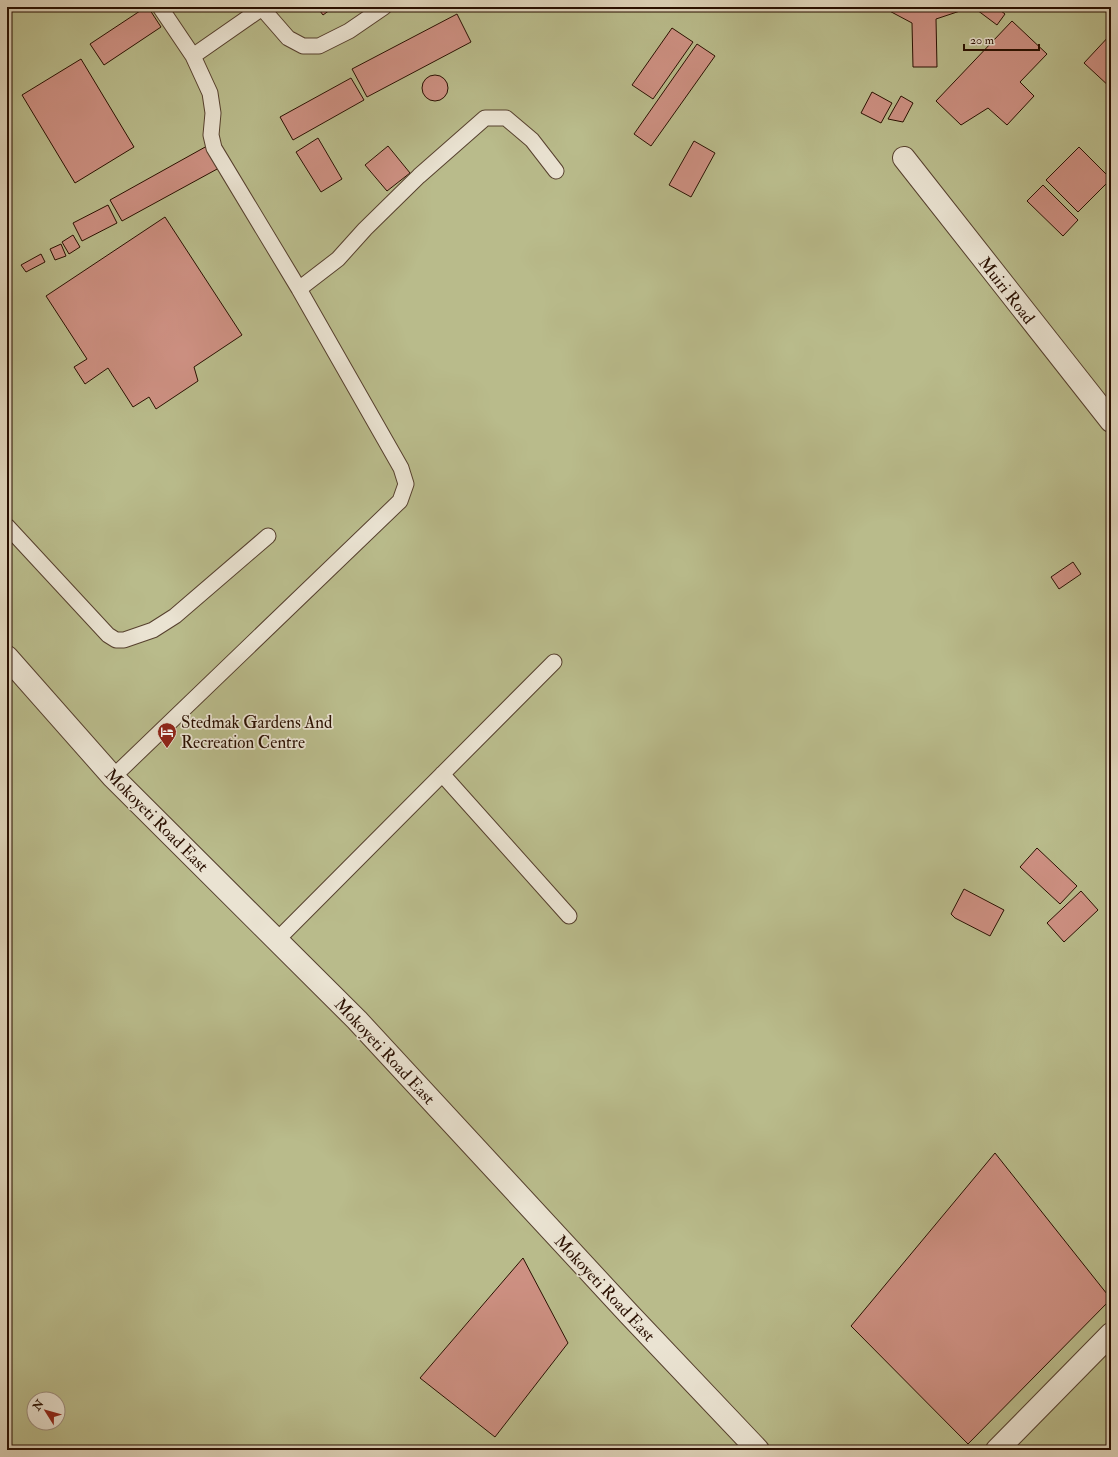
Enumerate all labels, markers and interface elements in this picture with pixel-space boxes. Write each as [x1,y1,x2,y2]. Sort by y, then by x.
scale bar [964,26,1039,52]
text: 20 m [970,33,995,48]
street label: Muiri Road [974,253,1040,329]
place label: Stedmak Gardens And Recreation Centre [181,712,333,753]
hotel icon: Stedmak Gardens And Recreation Centre [156,721,178,749]
street label: Mokoyeti Road East [100,764,213,878]
street label: Mokoyeti Road East [329,994,440,1110]
street label: Mokoyeti Road East [549,1231,660,1347]
north arrow [26,1391,66,1431]
text: N [30,1397,47,1414]

